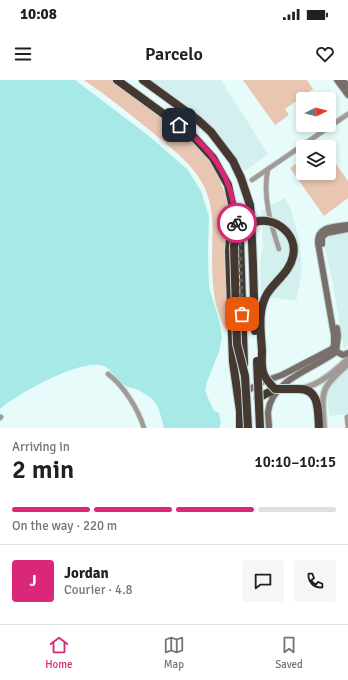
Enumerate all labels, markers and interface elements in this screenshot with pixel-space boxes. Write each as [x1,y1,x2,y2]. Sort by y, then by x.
text: 10:08 [20,5,57,23]
icon: menu [12,43,34,65]
text: Parcelo [145,43,203,65]
icon: heart [314,43,336,65]
north arrow [296,92,336,132]
map controls [296,92,336,180]
pin [162,108,196,142]
icon: home [168,114,190,136]
button: layers [296,140,336,180]
courier [217,203,257,243]
icon: bike [226,212,248,234]
pin [225,297,259,331]
icon: bag [231,303,253,325]
text: Arriving in [12,439,70,455]
text: 10:10–10:15 [255,453,336,471]
text: 2 min [12,454,74,486]
text: On the way · 220 m [12,518,117,534]
button: chat [242,560,284,602]
button: phone [294,560,336,602]
text: Jordan [64,564,109,582]
text: J [29,572,37,590]
text: Courier · 4.8 [64,582,133,598]
tab: Home [45,634,73,671]
tab: Map [163,634,185,671]
tab: Saved [275,634,303,671]

